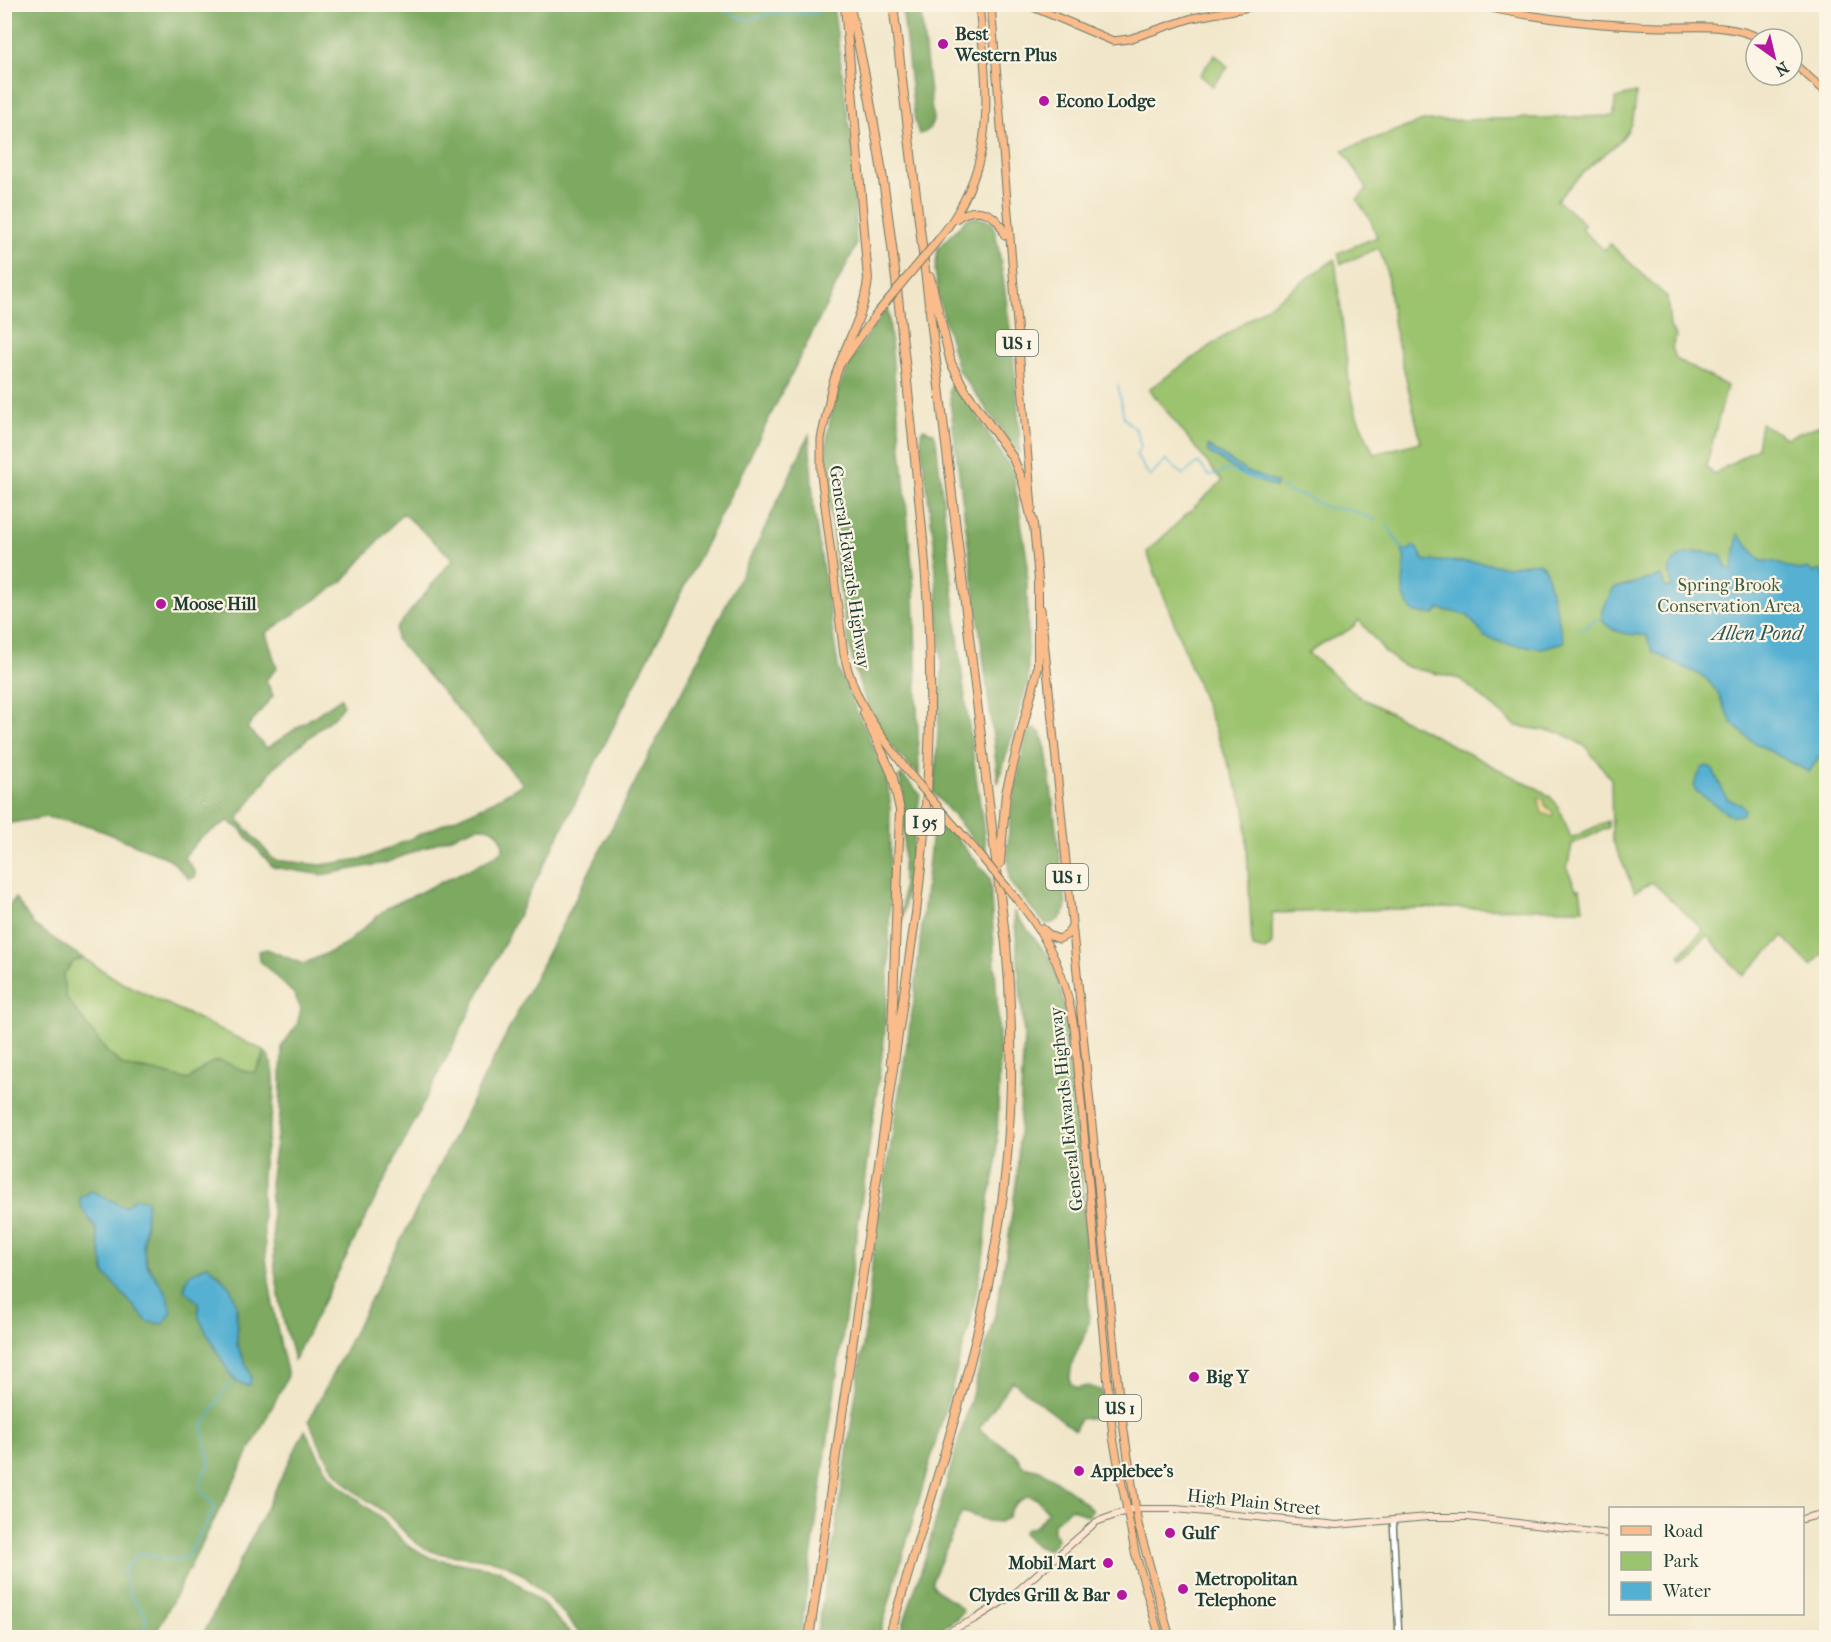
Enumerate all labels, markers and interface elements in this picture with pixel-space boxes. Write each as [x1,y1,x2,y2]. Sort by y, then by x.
place label: Best Western Plus [954,24,1057,66]
north arrow [1744,27,1804,87]
marker: Best Western Plus [936,37,950,51]
text: N [1771,58,1792,81]
place label: Econo Lodge [1056,91,1156,112]
marker: Econo Lodge [1037,94,1051,108]
road number: US 1 [996,330,1038,356]
street label: General Edwards Highway [825,464,874,672]
park label: Spring Brook Conservation Area [1657,575,1801,617]
place label: Moose Hill [172,594,257,615]
marker: Moose Hill [154,597,168,611]
water label: Allen Pond [1709,622,1805,645]
road number: I 95 [906,809,944,835]
road number: US 1 [1046,864,1088,890]
street label: General Edwards Highway [1045,1004,1088,1212]
place label: Big Y [1206,1367,1250,1388]
marker: Big Y [1187,1370,1201,1384]
road number: US 1 [1099,1395,1141,1421]
place label: Applebee's [1090,1461,1174,1482]
marker: Applebee's [1072,1464,1086,1478]
street label: High Plain Street [1186,1485,1322,1520]
legend [1609,1507,1804,1615]
text: Road [1663,1521,1703,1542]
place label: Gulf [1182,1523,1220,1544]
marker: Gulf [1163,1526,1177,1540]
text: Park [1663,1551,1700,1572]
place label: Mobil Mart [1007,1553,1097,1574]
marker: Mobil Mart [1101,1556,1115,1570]
place label: Metropolitan Telephone [1194,1569,1298,1611]
text: Water [1662,1581,1711,1602]
marker: Metropolitan Telephone [1176,1582,1190,1596]
place label: Clydes Grill & Bar [969,1585,1110,1606]
marker: Clydes Grill & Bar [1115,1588,1129,1602]

